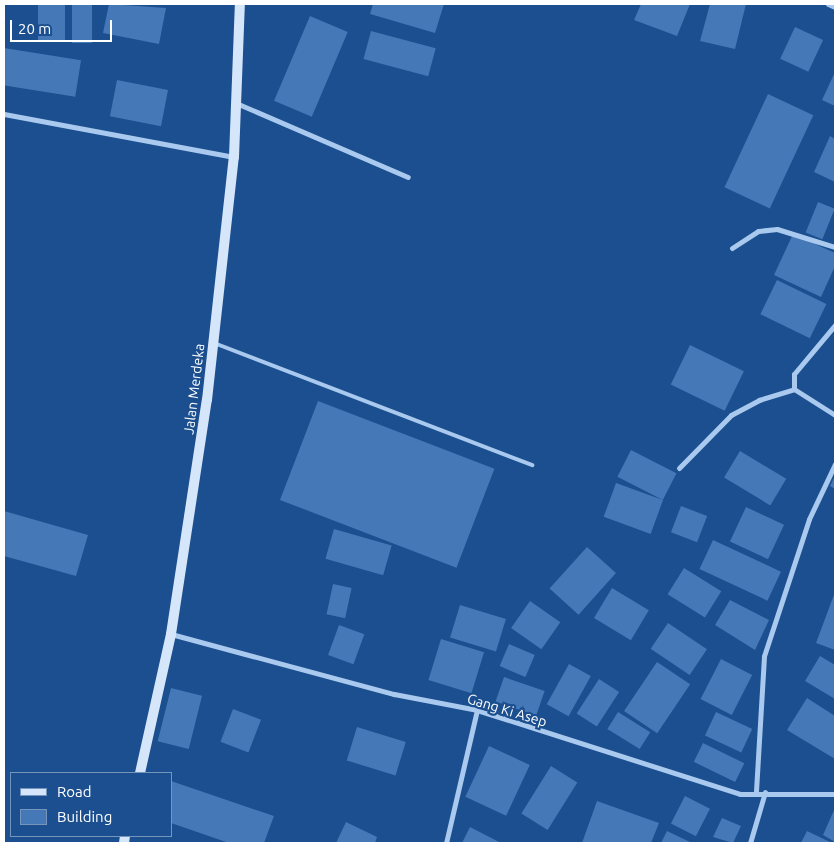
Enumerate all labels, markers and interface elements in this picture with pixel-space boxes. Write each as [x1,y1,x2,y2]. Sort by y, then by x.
scale bar [12,10,115,42]
text: 20 m [18,20,51,37]
street label: Jalan Merdeka [180,343,208,435]
street label: Gang Ki Asep [465,690,549,730]
legend [10,772,172,837]
text: Road [57,783,92,800]
text: Building [57,808,112,825]

